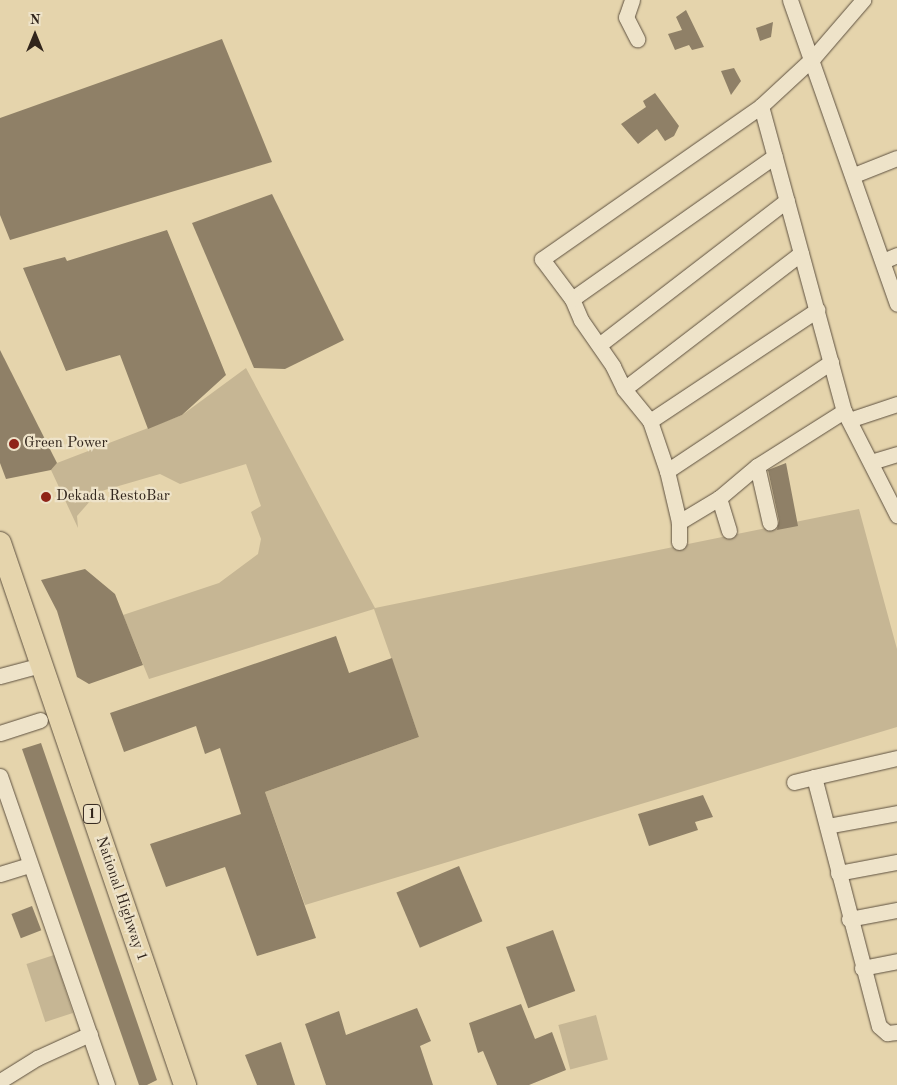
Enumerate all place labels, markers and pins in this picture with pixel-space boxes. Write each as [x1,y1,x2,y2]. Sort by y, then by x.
place label: Green Power [24,435,108,453]
marker: Green Power [8,438,20,450]
place label: Dekada RestoBar [56,488,170,506]
marker: Dekada RestoBar [40,491,52,503]

